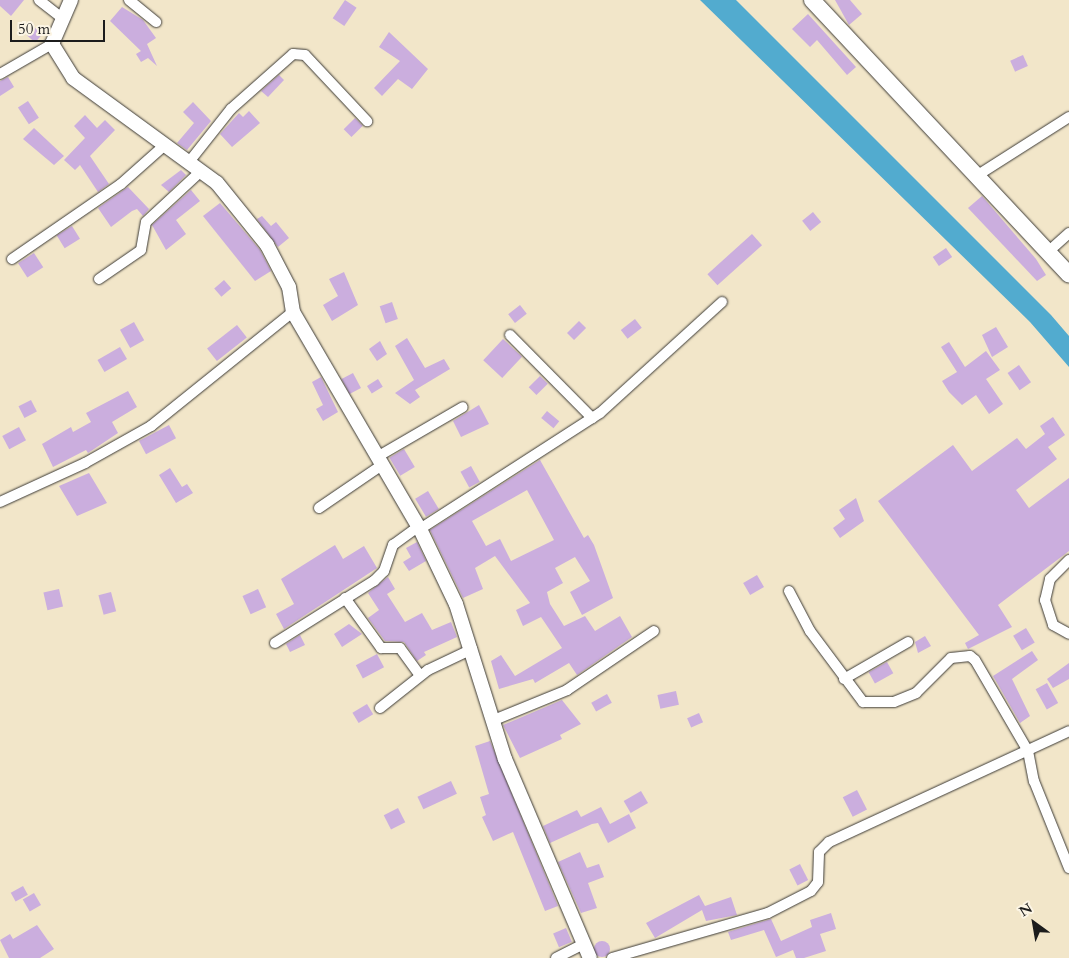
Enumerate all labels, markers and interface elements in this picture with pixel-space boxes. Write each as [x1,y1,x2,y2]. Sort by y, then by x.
scale bar [12,10,108,42]
text: 50 m [18,19,50,39]
north arrow [1009,898,1059,948]
text: N [1016,899,1036,921]

